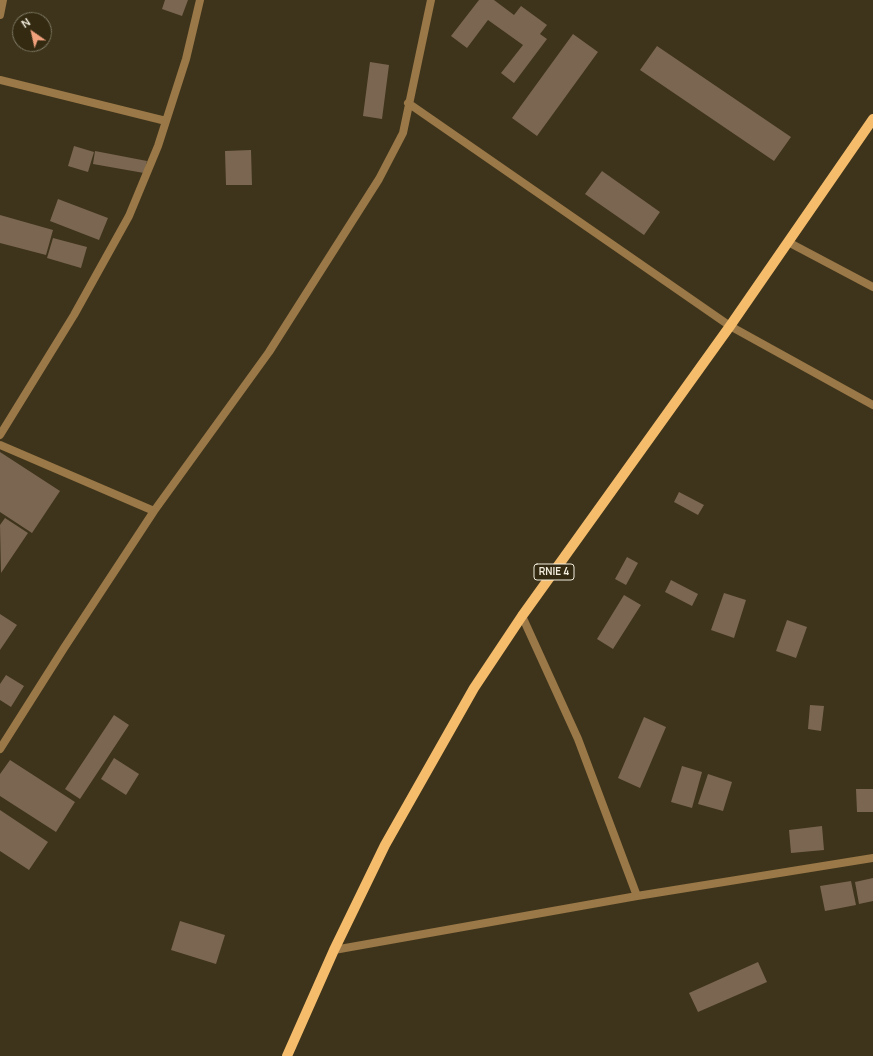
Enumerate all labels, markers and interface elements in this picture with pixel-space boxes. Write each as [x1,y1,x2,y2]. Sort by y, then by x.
north arrow [12,12,52,52]
text: N [18,14,33,31]
road number: RNIE 4 [534,564,574,580]

